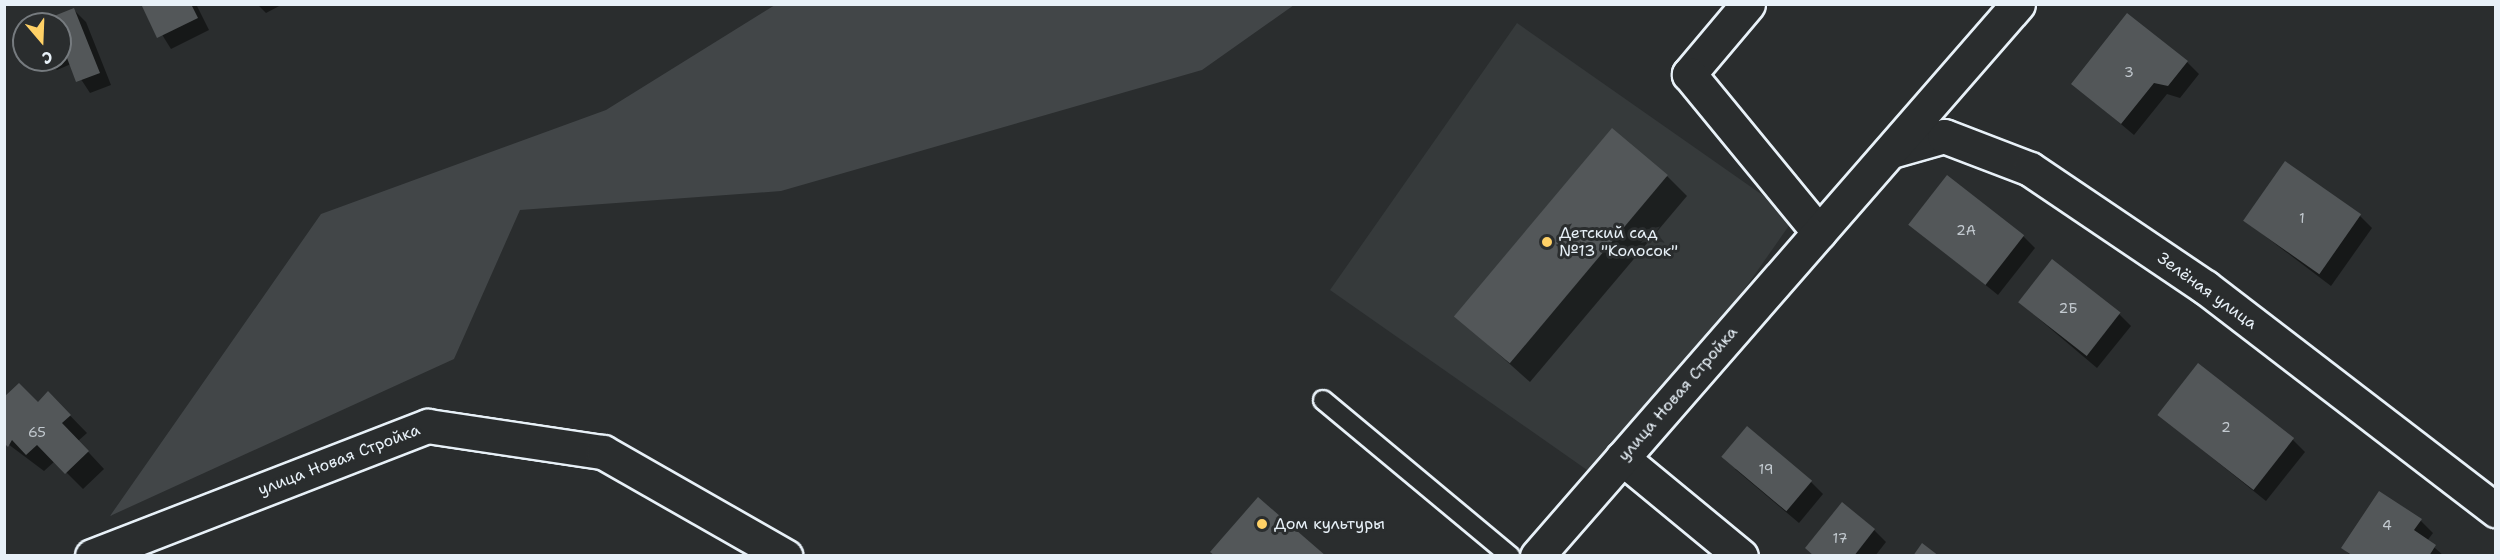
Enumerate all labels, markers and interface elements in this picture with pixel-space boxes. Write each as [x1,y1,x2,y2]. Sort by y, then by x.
north arrow [12,12,72,72]
text: С [39,46,55,69]
house number: 3 [2124,64,2134,80]
house number: 1 [2299,210,2305,226]
house number: 2А [1956,222,1976,238]
place label: Детский сад №13 "Колосок" [1559,223,1678,261]
marker: Детский сад №13 "Колосок" [1540,235,1554,249]
street label: Зелёная улица [2154,249,2260,333]
house number: 2Б [2058,300,2078,316]
street label: улица Новая Стройка [1614,323,1742,465]
house number: 2 [2221,419,2231,435]
street label: улица Новая Стройка [255,420,423,500]
house number: 65 [28,424,46,440]
house number: 19 [1758,461,1774,477]
place label: Дом культуры [1274,514,1385,534]
marker: Дом культуры [1255,517,1269,531]
house number: 4 [2382,517,2392,533]
house number: 17 [1833,530,1847,546]

